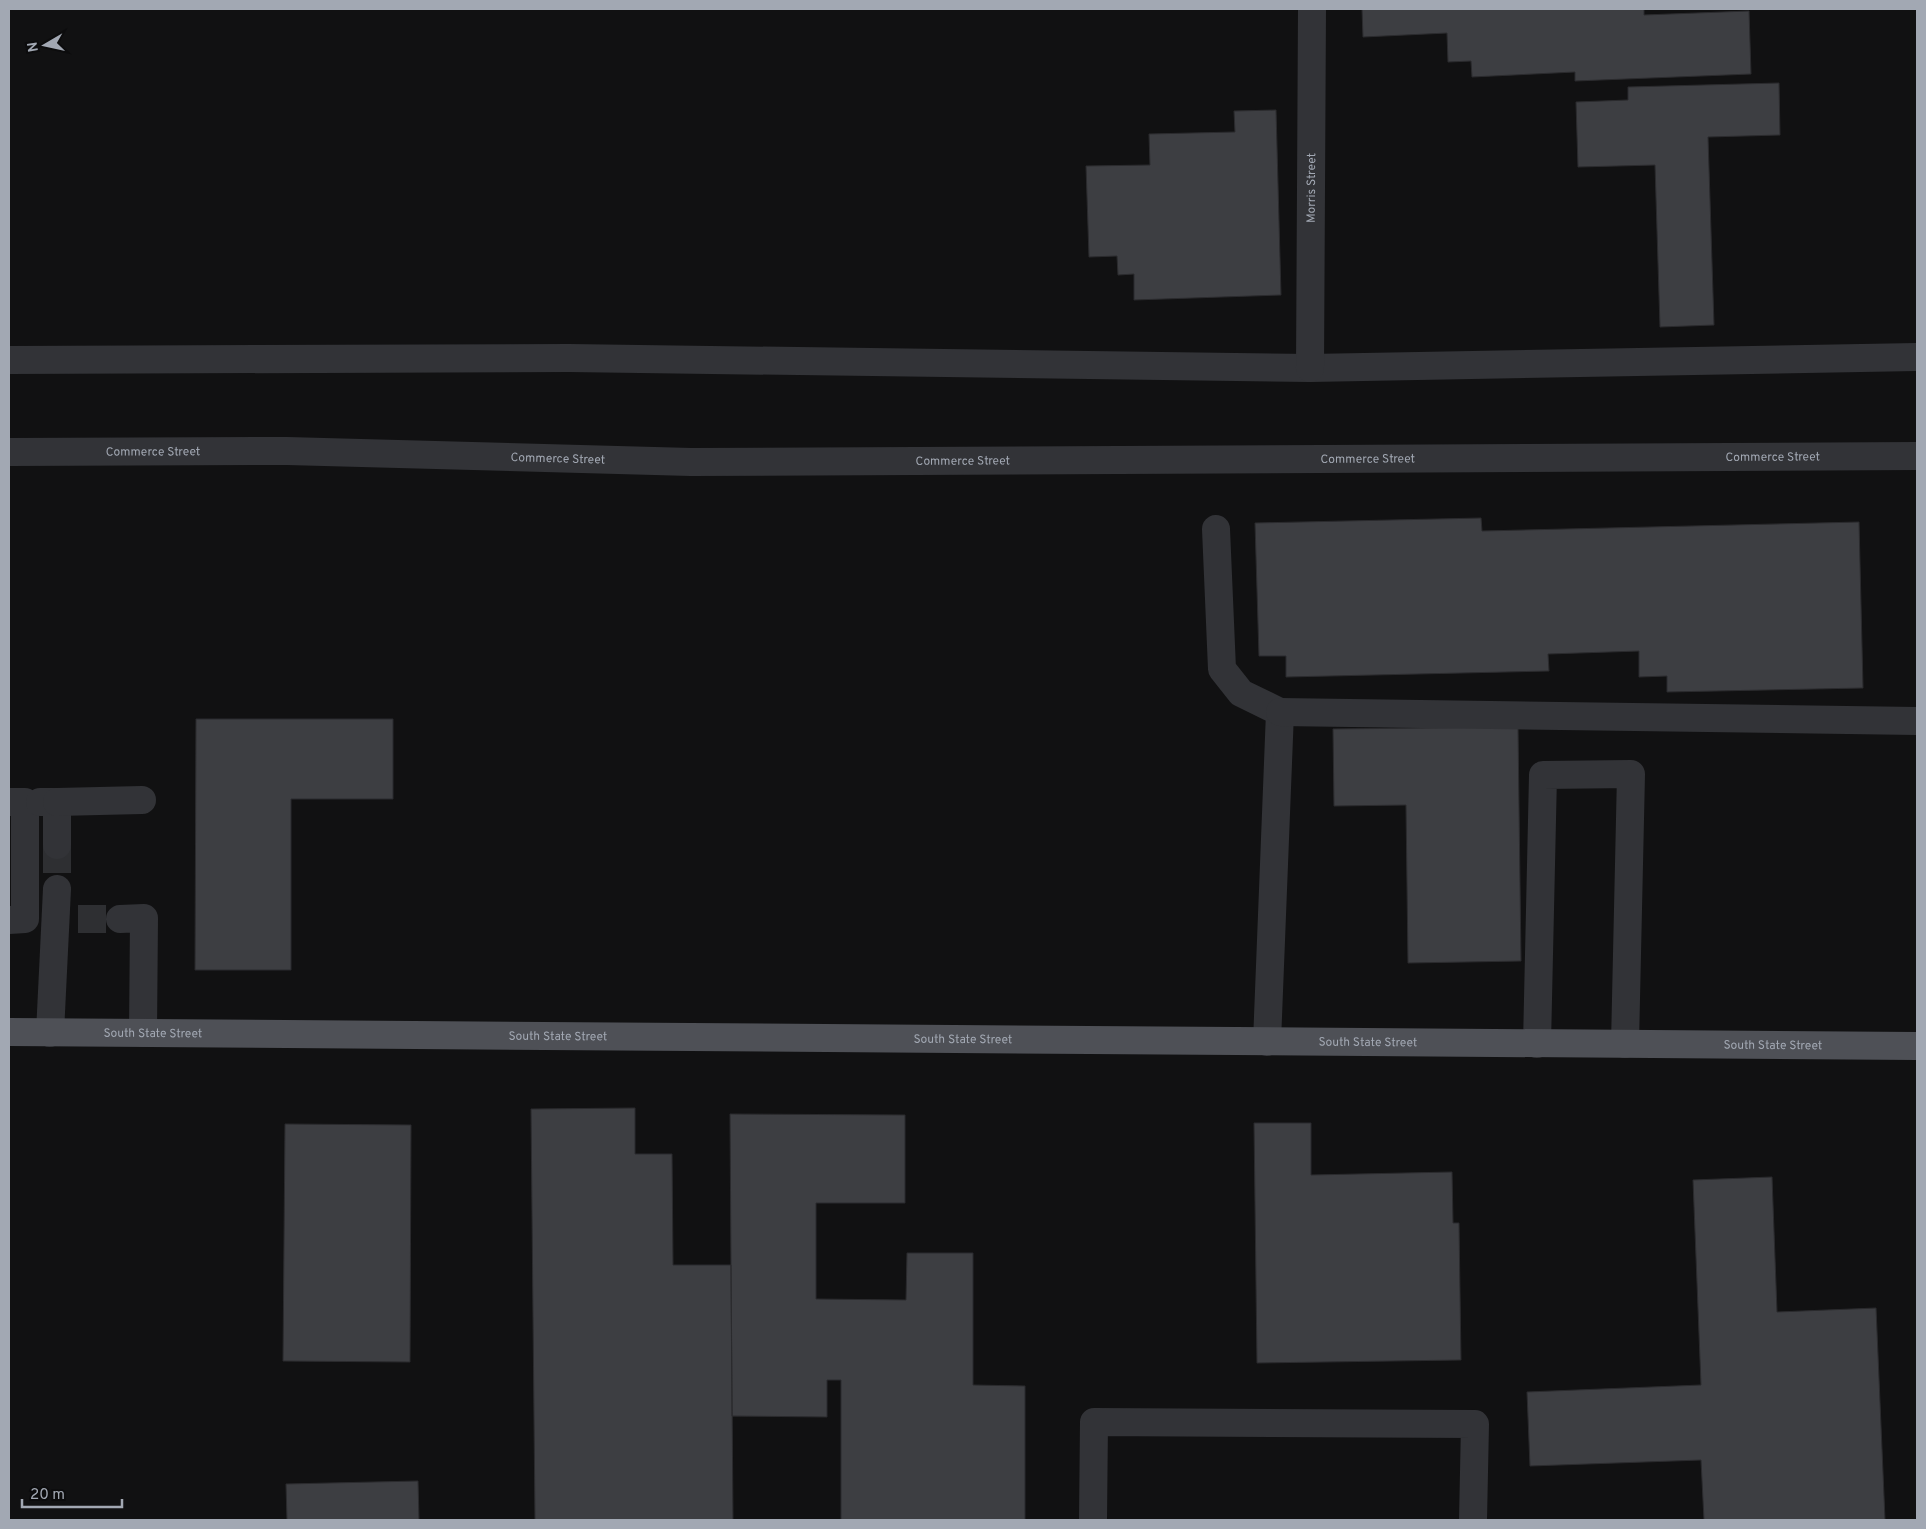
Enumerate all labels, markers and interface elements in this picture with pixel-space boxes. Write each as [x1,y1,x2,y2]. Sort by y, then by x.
north arrow [20,20,70,70]
text: N [24,40,43,53]
street label: Morris Street [1304,153,1320,223]
street label: Commerce Street [106,444,200,461]
street label: Commerce Street [1725,449,1820,466]
street label: Commerce Street [510,450,605,469]
street label: Commerce Street [1321,451,1415,468]
street label: Commerce Street [916,453,1010,470]
street label: South State Street [104,1026,202,1042]
street label: South State Street [509,1029,607,1045]
street label: South State Street [914,1032,1012,1048]
street label: South State Street [1319,1035,1417,1051]
street label: South State Street [1723,1038,1822,1054]
scale bar [22,1476,122,1508]
text: 20 m [30,1486,65,1505]

